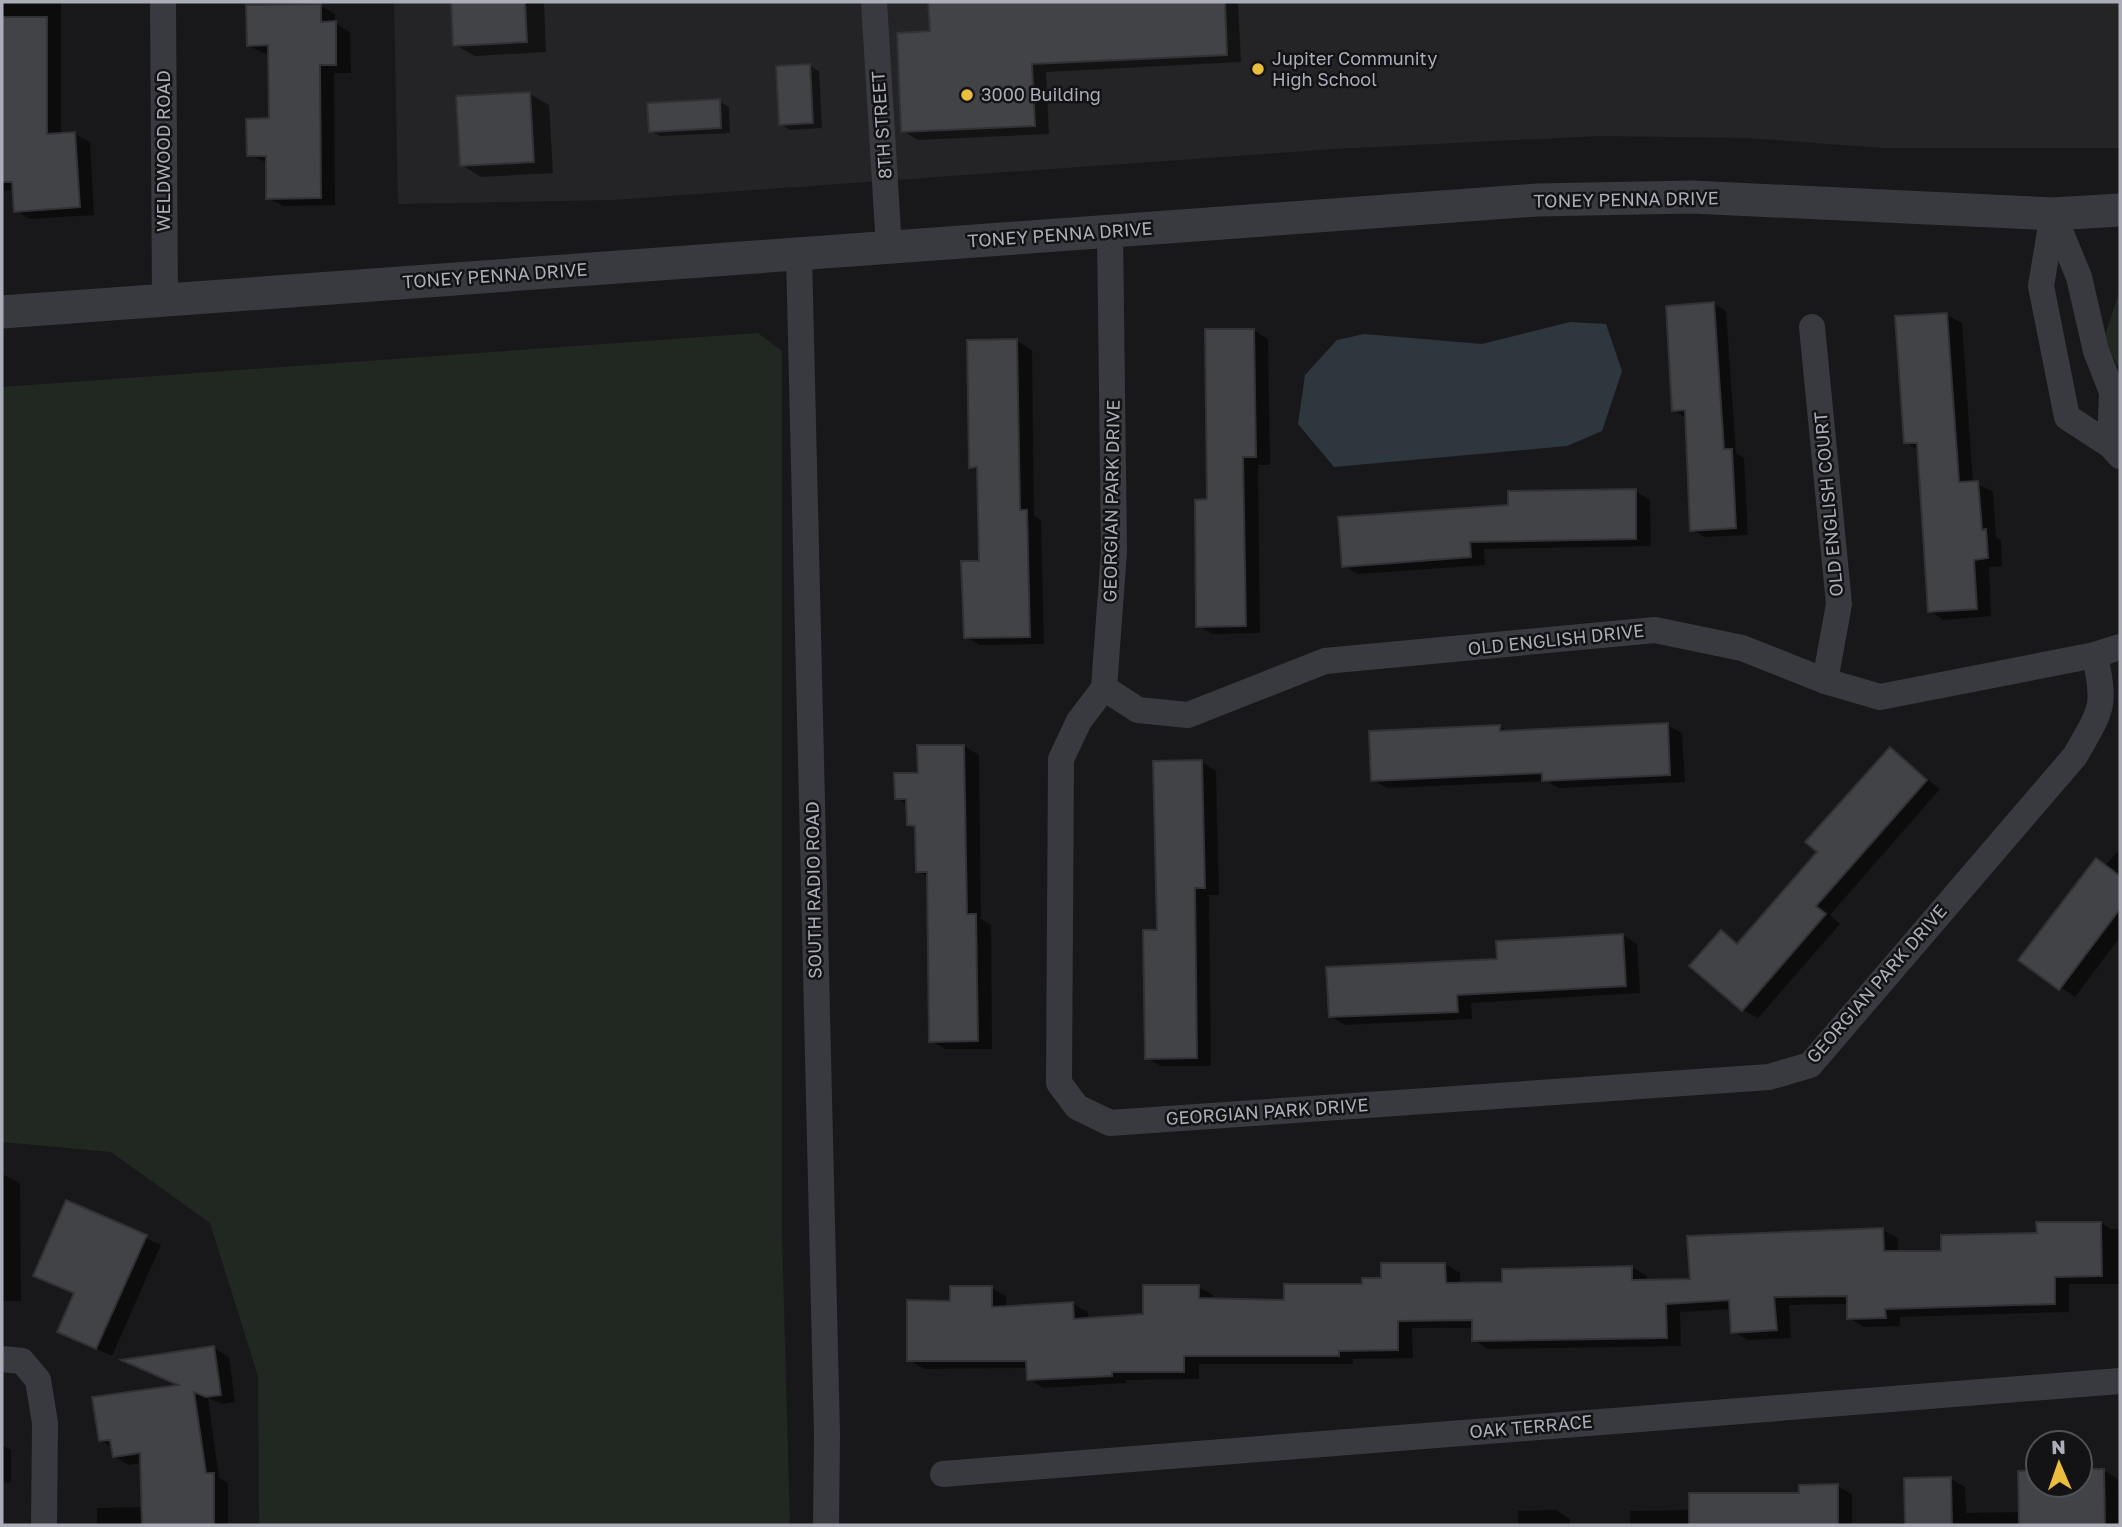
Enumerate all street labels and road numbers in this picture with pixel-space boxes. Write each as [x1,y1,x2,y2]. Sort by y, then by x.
street label: WELDWOOD ROAD [152,70,174,232]
street label: 8TH STREET [866,70,896,180]
street label: TONEY PENNA DRIVE [1533,186,1719,212]
street label: TONEY PENNA DRIVE [967,217,1153,251]
street label: TONEY PENNA DRIVE [402,258,588,292]
street label: GEORGIAN PARK DRIVE [1098,399,1124,603]
street label: OLD ENGLISH COURT [1809,411,1847,597]
street label: OLD ENGLISH DRIVE [1467,619,1645,659]
street label: SOUTH RADIO ROAD [800,801,826,979]
street label: GEORGIAN PARK DRIVE [1801,900,1951,1067]
street label: GEORGIAN PARK DRIVE [1165,1093,1369,1129]
street label: OAK TERRACE [1468,1410,1593,1442]

